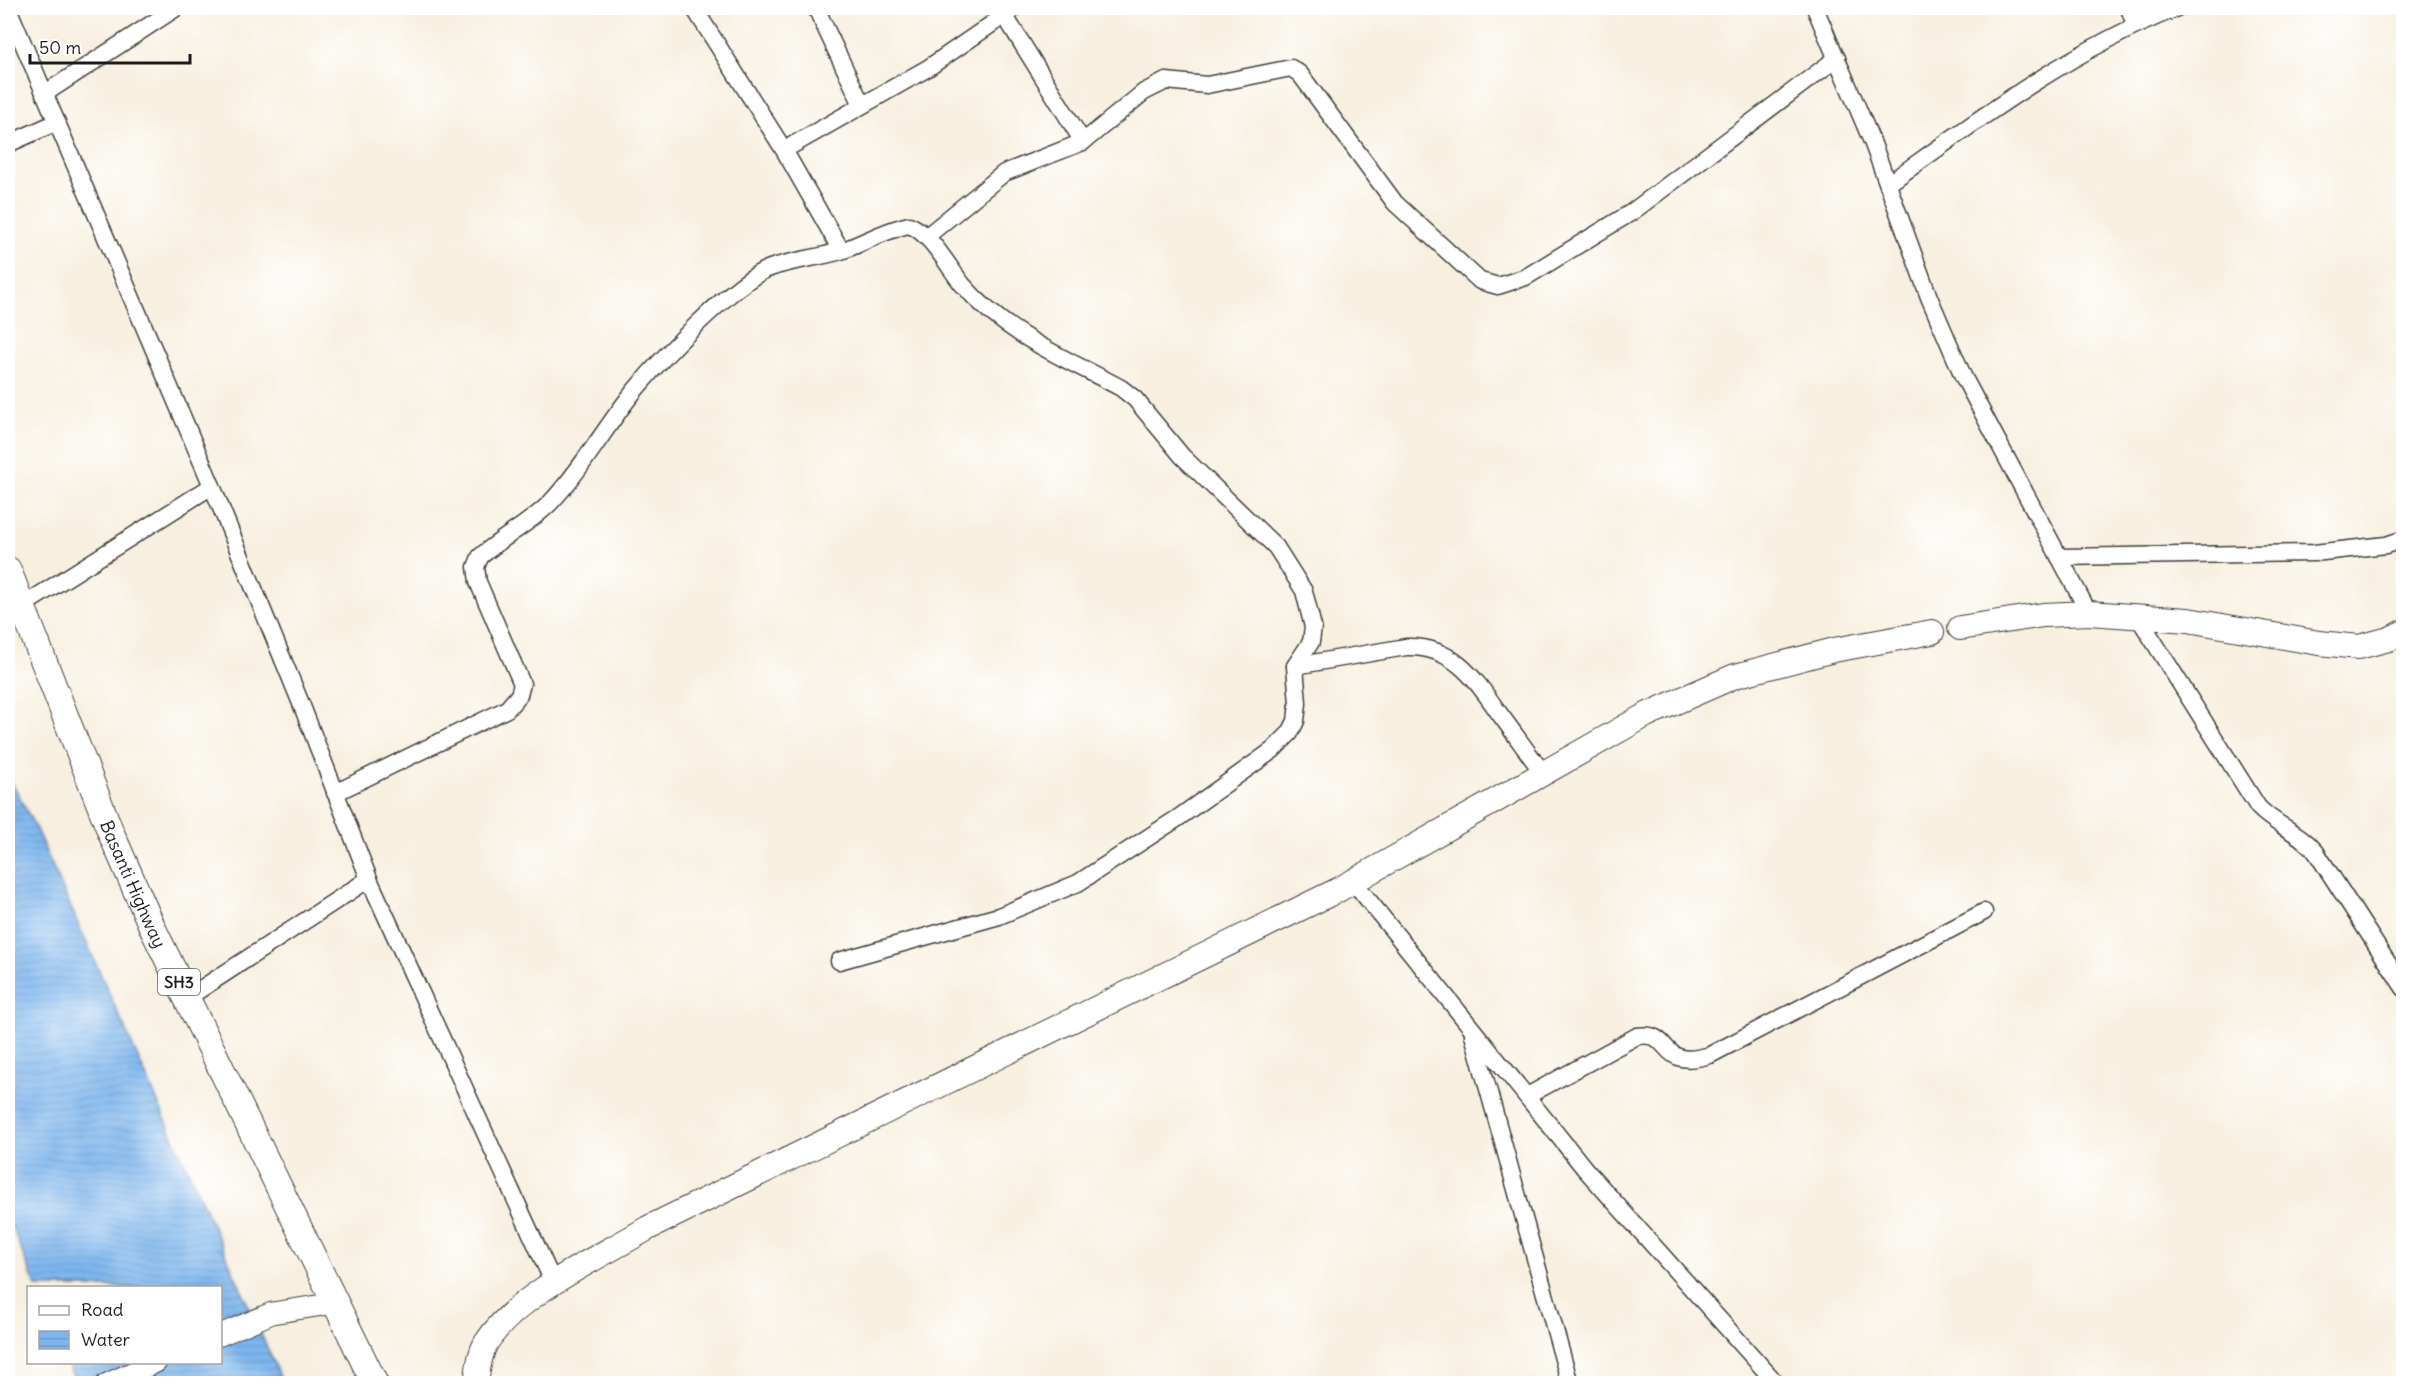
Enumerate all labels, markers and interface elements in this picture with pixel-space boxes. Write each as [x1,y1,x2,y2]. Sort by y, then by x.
scale bar [30,27,190,65]
text: 50 m [39,36,81,59]
street label: Basanti Highway [96,817,172,951]
road number: SH3 [158,969,200,995]
legend [27,1286,222,1364]
text: Road [81,1298,124,1321]
text: Water [81,1328,131,1351]

